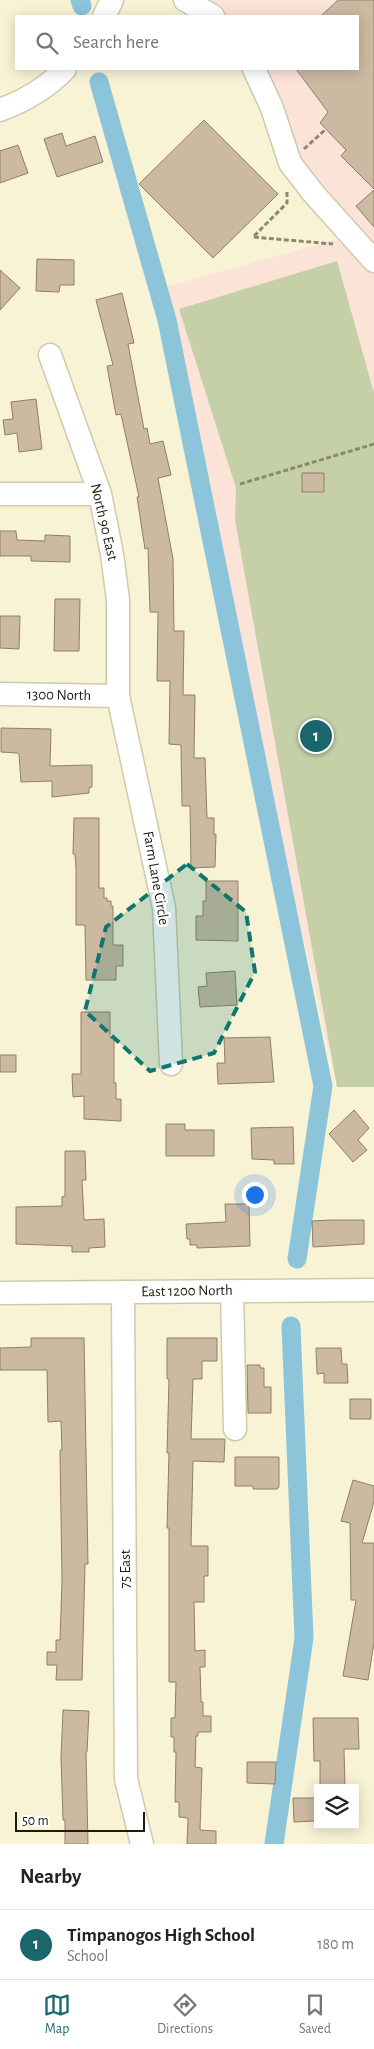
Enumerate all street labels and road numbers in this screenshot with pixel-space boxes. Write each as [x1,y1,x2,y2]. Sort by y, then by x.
street label: North 90 East [88,482,120,562]
street label: 1300 North [27,687,91,703]
street label: Farm Lane Circle [140,830,172,926]
street label: East 1200 North [141,1283,233,1299]
street label: 75 East [118,1549,133,1589]

